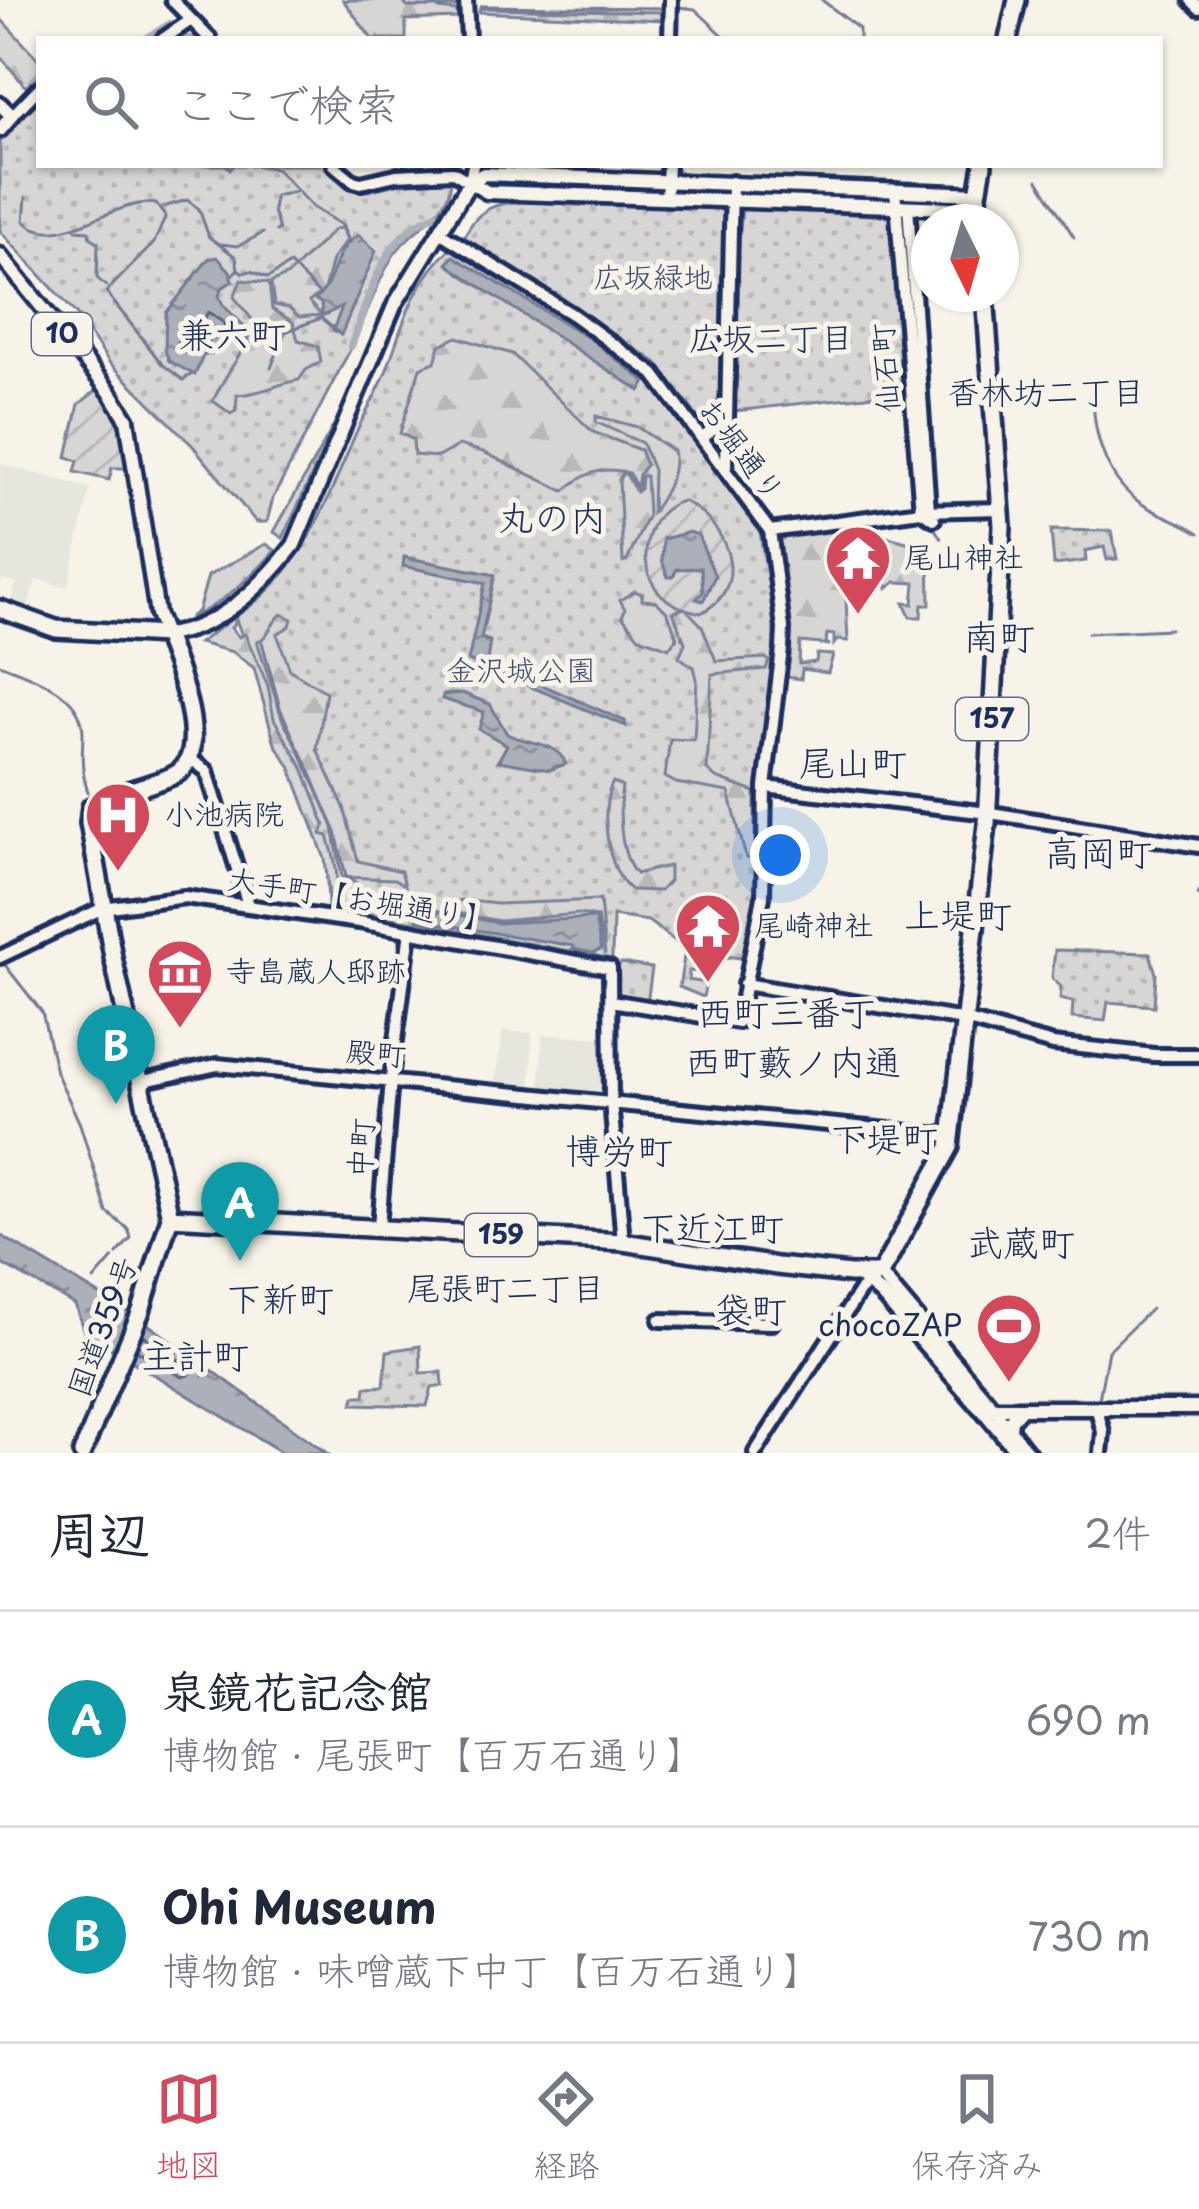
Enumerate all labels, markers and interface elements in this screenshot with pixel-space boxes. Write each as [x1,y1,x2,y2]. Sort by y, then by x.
search box [36,36,1163,168]
text: ここで検索 [174,68,399,136]
icon: search [78,69,144,135]
north arrow [911,204,1019,312]
park label: 広坂緑地 [593,253,713,298]
district label: 兼六町 [178,306,286,360]
district label: 広坂二丁目 [689,311,854,361]
road number: 10 [32,313,92,355]
street label: 仙石町 [858,322,909,415]
district label: 香林坊二丁目 [947,365,1145,415]
street label: お堀通り [689,387,797,510]
district label: 丸の内 [498,489,606,543]
temple icon: 尾山神社 [823,523,893,617]
place label: 尾山神社 [904,533,1024,578]
district label: 南町 [963,608,1035,662]
park label: 金沢城公園 [446,646,596,691]
road number: 157 [956,698,1028,740]
district label: 尾山町 [799,734,907,788]
hospital icon: 小池病院 [83,780,153,874]
place label: 小池病院 [164,790,284,835]
district label: 高岡町 [1044,824,1152,878]
your location [750,825,810,885]
street label: 大手町【お堀通り】 [225,854,498,941]
district label: 上堤町 [904,886,1012,940]
temple icon: 尾崎神社 [673,891,743,985]
place label: 尾崎神社 [754,901,874,946]
museum icon: 寺島蔵人邸跡 [145,937,215,1031]
place label: 寺島蔵人邸跡 [226,947,406,992]
district label: 西町三番丁 [697,984,877,1038]
pin: B [77,1005,155,1104]
street label: 殿町 [344,1026,408,1077]
district label: 西町藪ノ内通 [685,1033,901,1087]
district label: 下堤町 [830,1110,938,1164]
street label: 中町 [335,1116,384,1179]
district label: 博労町 [565,1122,673,1176]
pin: A [201,1162,279,1261]
district label: 下近江町 [640,1199,784,1253]
road number: 159 [465,1214,537,1256]
district label: 武蔵町 [967,1214,1075,1268]
street label: 国道359号 [54,1250,147,1403]
district label: 尾張町二丁目 [407,1261,605,1311]
district label: 下新町 [226,1270,334,1324]
district label: 袋町 [715,1281,787,1335]
sports icon: chocoZAP [974,1291,1044,1385]
place label: chocoZAP [819,1301,962,1346]
district label: 主計町 [141,1327,249,1381]
text: 周辺 [48,1493,150,1570]
text: 2件 [1084,1502,1151,1561]
text: 泉鏡花記念館 [162,1655,432,1723]
text: A [72,1689,102,1748]
text: 690 m [1026,1689,1151,1748]
text: 博物館 · 尾張町【百万石通り】 [162,1723,706,1782]
text: Ohi Museum [162,1871,437,1939]
text: B [74,1905,100,1964]
text: 730 m [1028,1905,1151,1964]
text: 博物館 · 味噌蔵下中丁【百万石通り】 [162,1939,823,1998]
tab: 地図 [156,2066,222,2188]
tab: 経路 [533,2066,599,2188]
tab: 保存済み [911,2066,1043,2188]

